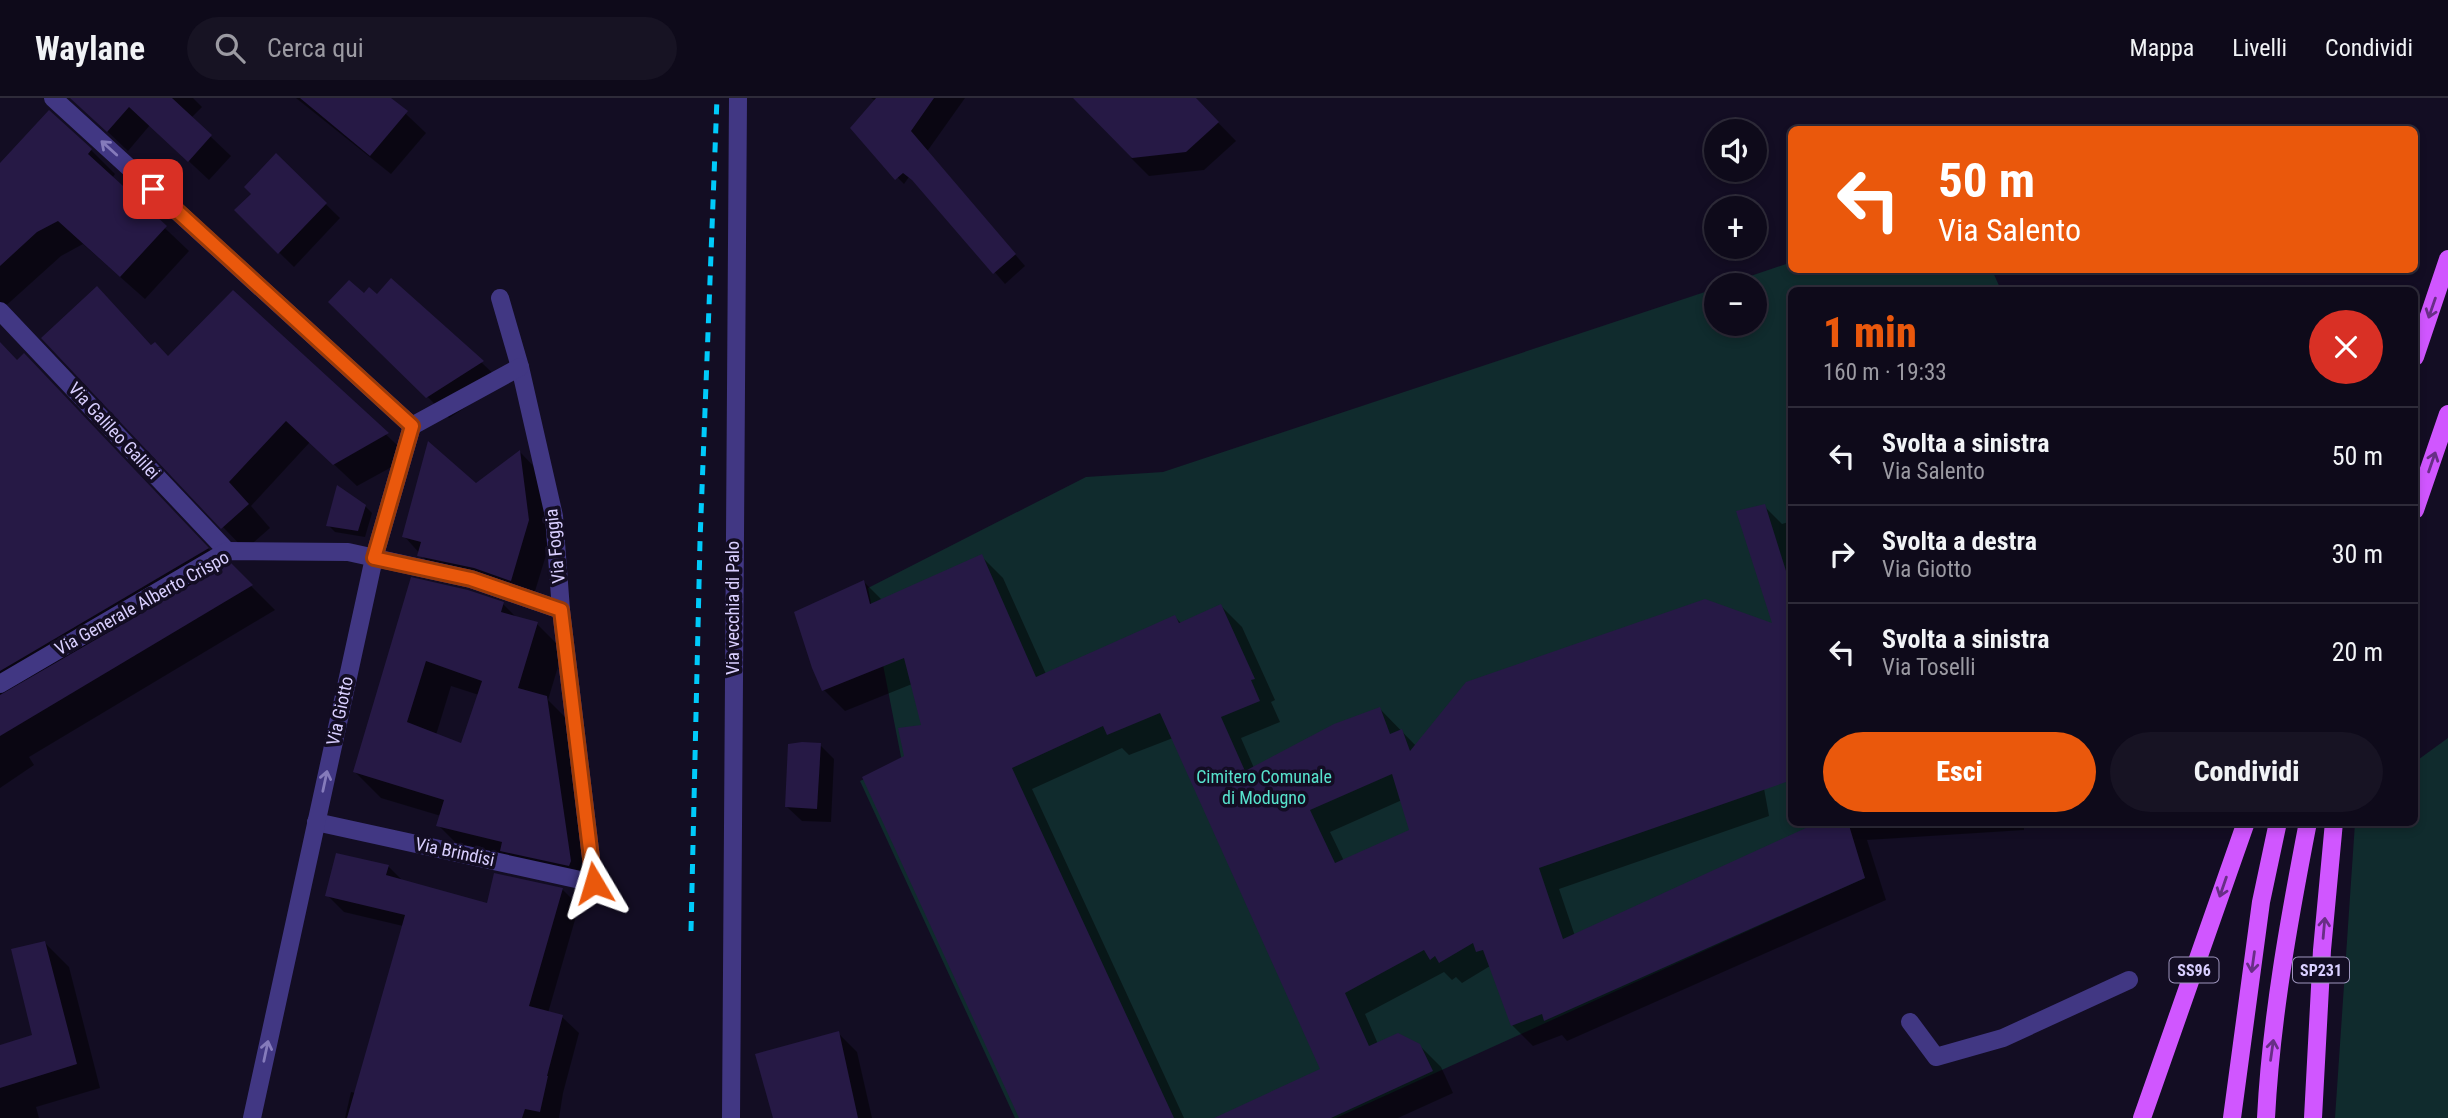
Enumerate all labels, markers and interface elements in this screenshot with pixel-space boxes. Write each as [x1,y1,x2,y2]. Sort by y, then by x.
search box [187,17,677,80]
text: Waylane [35,29,145,68]
icon: search [211,29,249,67]
text: Cerca qui [267,33,364,63]
text: Mappa [2130,34,2194,62]
text: Livelli [2232,34,2287,62]
text: Condividi [2325,34,2413,62]
map controls [1704,119,1767,336]
button: sound [1704,119,1767,182]
one-way arrow [101,140,118,157]
text: 50 m [1938,152,2035,209]
icon: left [1823,154,1914,245]
pin [123,159,183,219]
icon: arrive [134,170,172,208]
button: + [1704,196,1767,259]
text: Via Salento [1938,211,2081,249]
button: − [1704,273,1767,336]
one-way arrow [2424,297,2437,319]
text: 1 min [1823,308,1917,357]
button: close [2309,310,2383,384]
text: 160 m · 19:33 [1823,359,1947,386]
street label: Via Galileo Galilei [64,378,164,483]
text: Svolta a sinistra [1882,428,2049,458]
icon: left [1823,437,1861,475]
text: 50 m [2332,441,2383,471]
one-way arrow [2426,451,2439,473]
text: Via Salento [1882,458,1985,485]
street label: Via Foggia [540,508,569,584]
text: Svolta a destra [1882,526,2037,556]
icon: right [1823,535,1861,573]
text: 30 m [2332,539,2383,569]
street label: Via vecchia di Palo [722,541,743,675]
street label: Via Generale Alberto Crispo [51,546,232,659]
text: Via Giotto [1882,556,1972,583]
text: Svolta a sinistra [1882,624,2049,654]
icon: left [1823,633,1861,671]
text: 20 m [2332,637,2383,667]
text: Via Toselli [1882,654,1976,681]
street label: Via Giotto [322,674,357,747]
button: Esci [1823,732,2096,812]
button: Condividi [2110,732,2383,812]
park label: Cimitero Comunale di Modugno [1196,766,1332,808]
one-way arrow [319,770,332,793]
street label: Via Brindisi [414,833,497,870]
position arrow [557,846,631,920]
one-way arrow [2216,875,2228,897]
one-way arrow [2318,917,2331,939]
one-way arrow [2246,950,2259,973]
road number: SS96 [2170,958,2218,982]
road number: SP231 [2293,958,2349,982]
one-way arrow [2266,1039,2279,1062]
one-way arrow [260,1040,273,1063]

